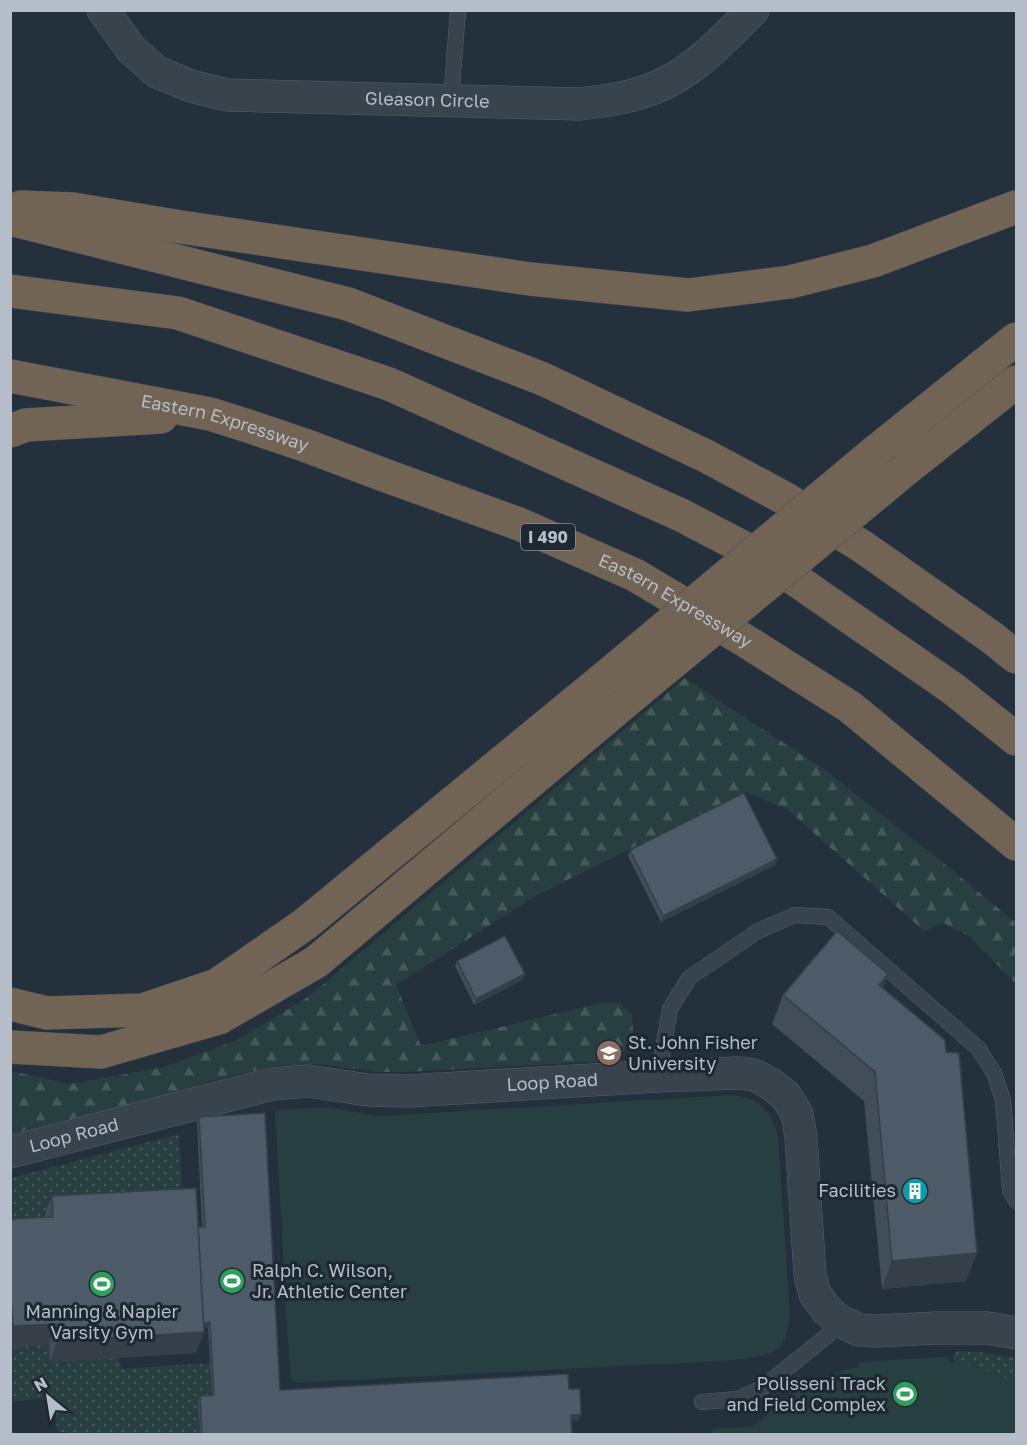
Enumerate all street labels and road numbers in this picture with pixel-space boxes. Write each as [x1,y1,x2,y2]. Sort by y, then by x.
street label: Gleason Circle [365,87,490,112]
street label: Eastern Expressway [139,389,312,456]
road number: I 490 [521,524,575,550]
street label: Eastern Expressway [595,548,757,652]
street label: Loop Road [506,1068,598,1095]
street label: Loop Road [27,1112,121,1157]

